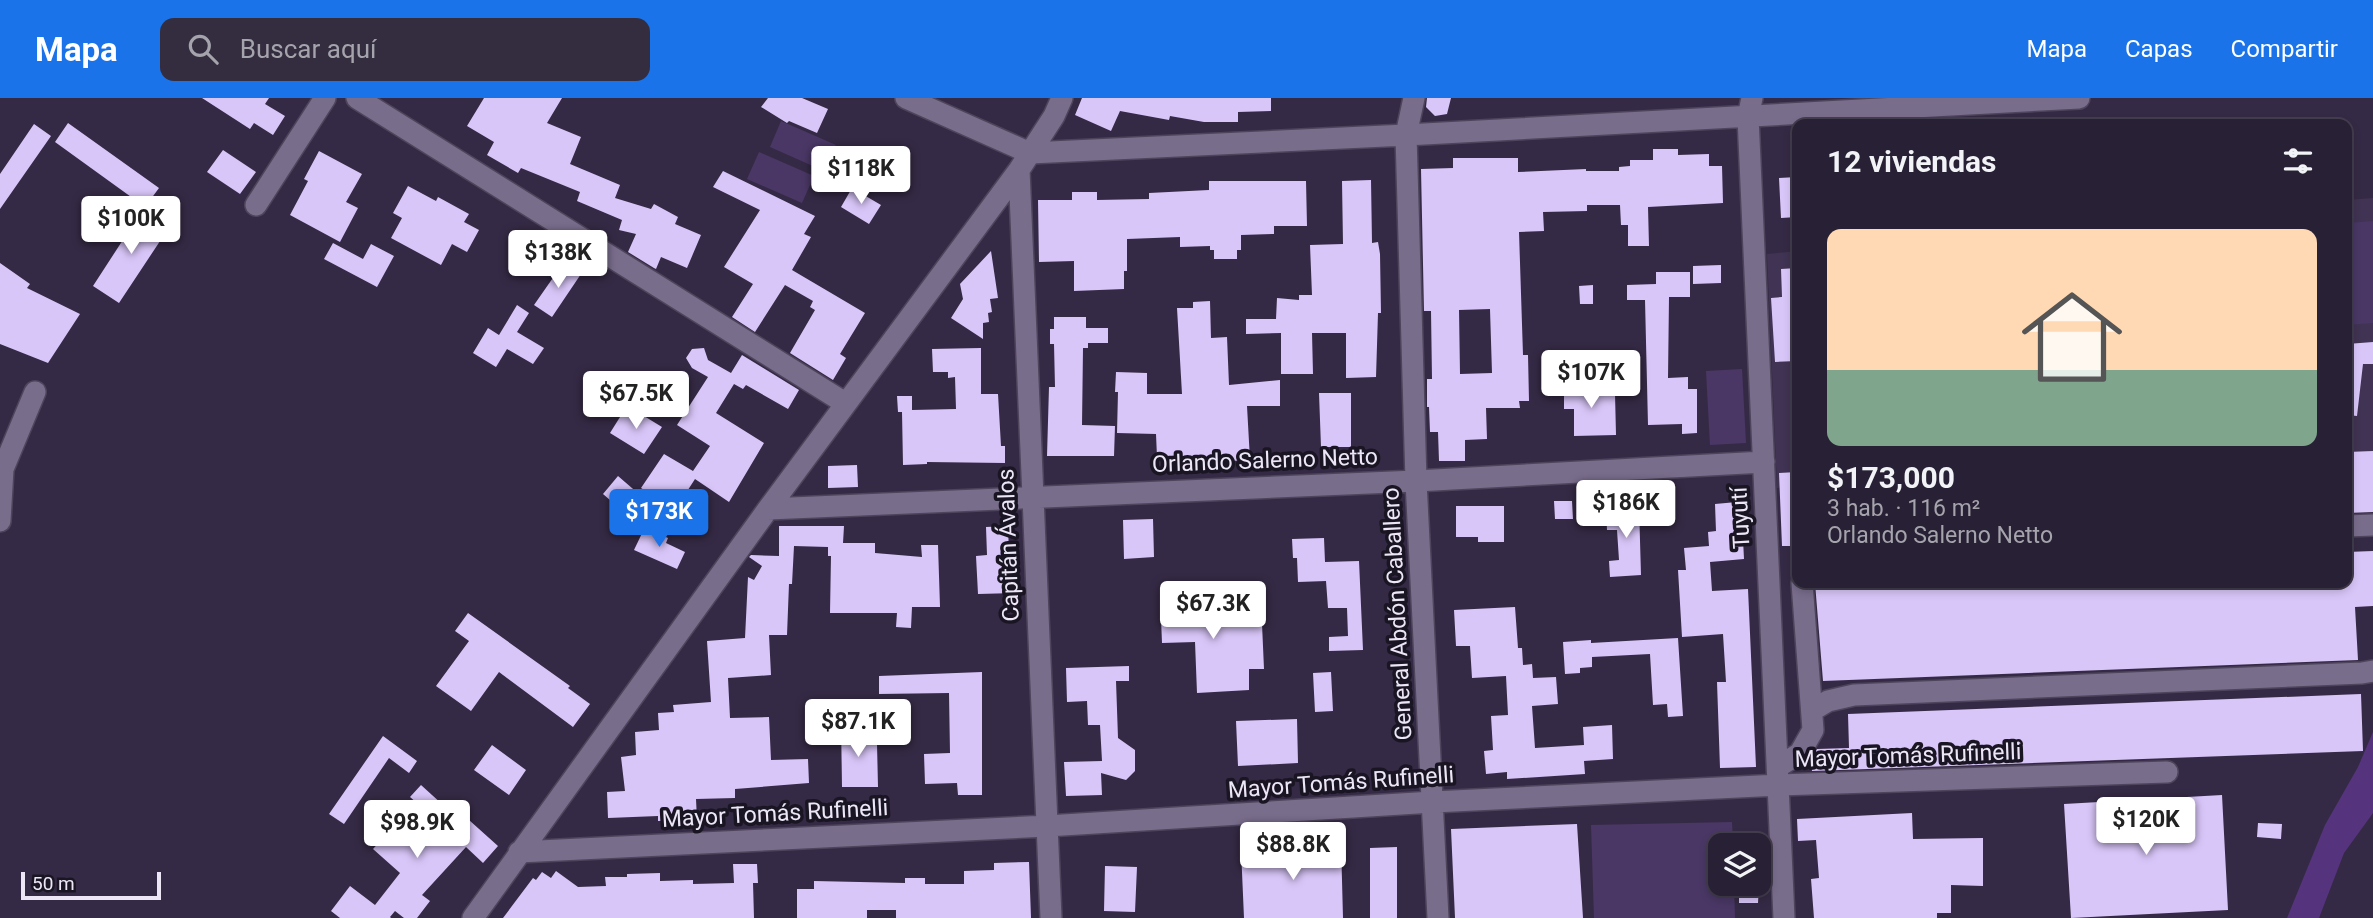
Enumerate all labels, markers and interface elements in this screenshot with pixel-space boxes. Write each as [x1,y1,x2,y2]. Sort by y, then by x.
search box [160,18,650,81]
text: Mapa [35,30,118,69]
icon: search [184,30,222,68]
text: Buscar aquí [240,34,376,64]
text: Mapa [2026,35,2087,63]
text: Capas [2125,35,2193,63]
text: Compartir [2231,35,2338,63]
icon: filters [2279,142,2317,180]
text: 12 viviendas [1827,144,1997,179]
pin: $118K [812,146,910,206]
text: $118K [827,155,895,182]
pin: $100K [82,197,180,256]
text: $100K [97,205,165,232]
pin: $138K [509,230,607,290]
text: $138K [524,239,592,266]
icon: home [2009,274,2135,400]
pin: $107K [1542,350,1640,410]
text: $107K [1557,359,1625,386]
pin: $67.5K [579,372,693,431]
text: $67.5K [599,380,673,407]
street label: Orlando Salerno Netto [1152,443,1378,478]
text: $173,000 [1827,460,1955,495]
street label: Capitán Ávalos [991,468,1025,622]
pin: $186K [1577,480,1675,540]
street label: Tuyutí [1725,485,1756,550]
street label: General Abdón Caballero [1377,487,1418,741]
text: $186K [1592,489,1660,516]
pin: $173K [610,490,708,549]
text: 3 hab. · 116 m² [1827,495,1980,522]
text: $173K [625,498,693,525]
text: Orlando Salerno Netto [1827,522,2053,549]
pin: $67.3K [1156,582,1270,641]
text: $67.3K [1176,590,1250,617]
pin: $87.1K [801,700,915,759]
text: $87.1K [821,708,895,735]
street label: Mayor Tomás Rufinelli [1794,738,2022,773]
street label: Mayor Tomás Rufinelli [1227,761,1455,804]
street label: Mayor Tomás Rufinelli [661,794,889,833]
pin: $120K [2097,798,2195,857]
pin: $98.9K [360,800,474,860]
text: $120K [2112,806,2180,833]
text: $98.9K [380,809,454,836]
pin: $88.8K [1236,822,1350,882]
text: $88.8K [1256,831,1330,858]
map controls [1708,833,1771,896]
button: layers [1708,833,1771,896]
scale bar [21,869,161,901]
text: 50 m [32,872,75,895]

